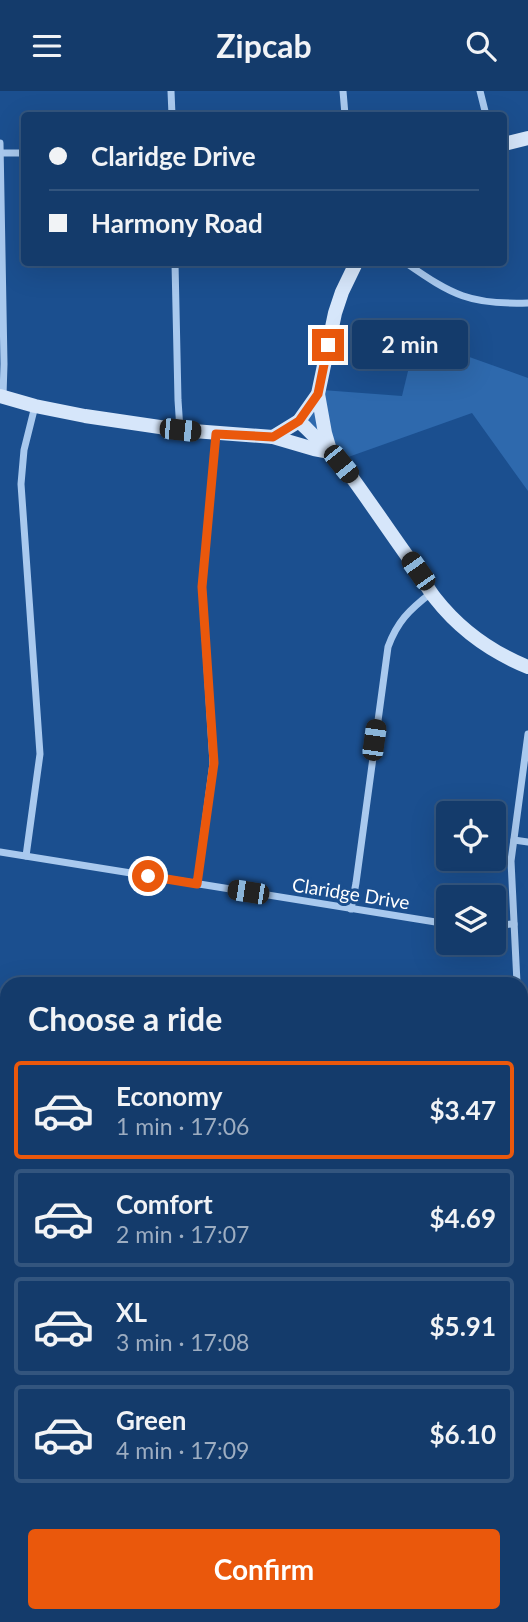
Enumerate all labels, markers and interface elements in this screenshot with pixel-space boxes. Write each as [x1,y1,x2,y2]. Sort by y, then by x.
text: Zipcab [216,26,312,65]
icon: menu [28,27,66,65]
icon: search [462,27,500,65]
text: Claridge Drive [91,140,256,172]
text: Harmony Road [91,207,263,239]
callout: 2 min [352,321,468,369]
route end [312,329,344,361]
text: 2 min [381,330,439,358]
car [159,417,202,443]
car [320,441,363,487]
car [398,548,439,594]
car [361,718,388,762]
map controls [436,801,506,955]
button: locate [436,801,506,871]
route start [132,860,164,892]
street label: Claridge Drive [291,872,411,914]
car [226,878,271,906]
button: layers [436,885,506,955]
text: Choose a ride [28,999,222,1038]
icon: car [32,1079,95,1142]
text: Economy [116,1080,222,1112]
text: $3.47 [430,1094,496,1126]
text: 1 min · 17:06 [116,1112,249,1140]
icon: car [32,1187,95,1250]
text: Comfort [116,1188,213,1220]
text: $4.69 [430,1202,496,1234]
text: 2 min · 17:07 [116,1220,249,1248]
icon: car [32,1295,95,1358]
text: XL [116,1296,147,1328]
text: $5.91 [430,1310,496,1342]
text: 3 min · 17:08 [116,1328,249,1356]
icon: car [32,1403,95,1466]
text: Green [116,1404,186,1436]
text: $6.10 [430,1418,496,1450]
text: 4 min · 17:09 [116,1436,249,1464]
button: Confirm [28,1529,500,1609]

